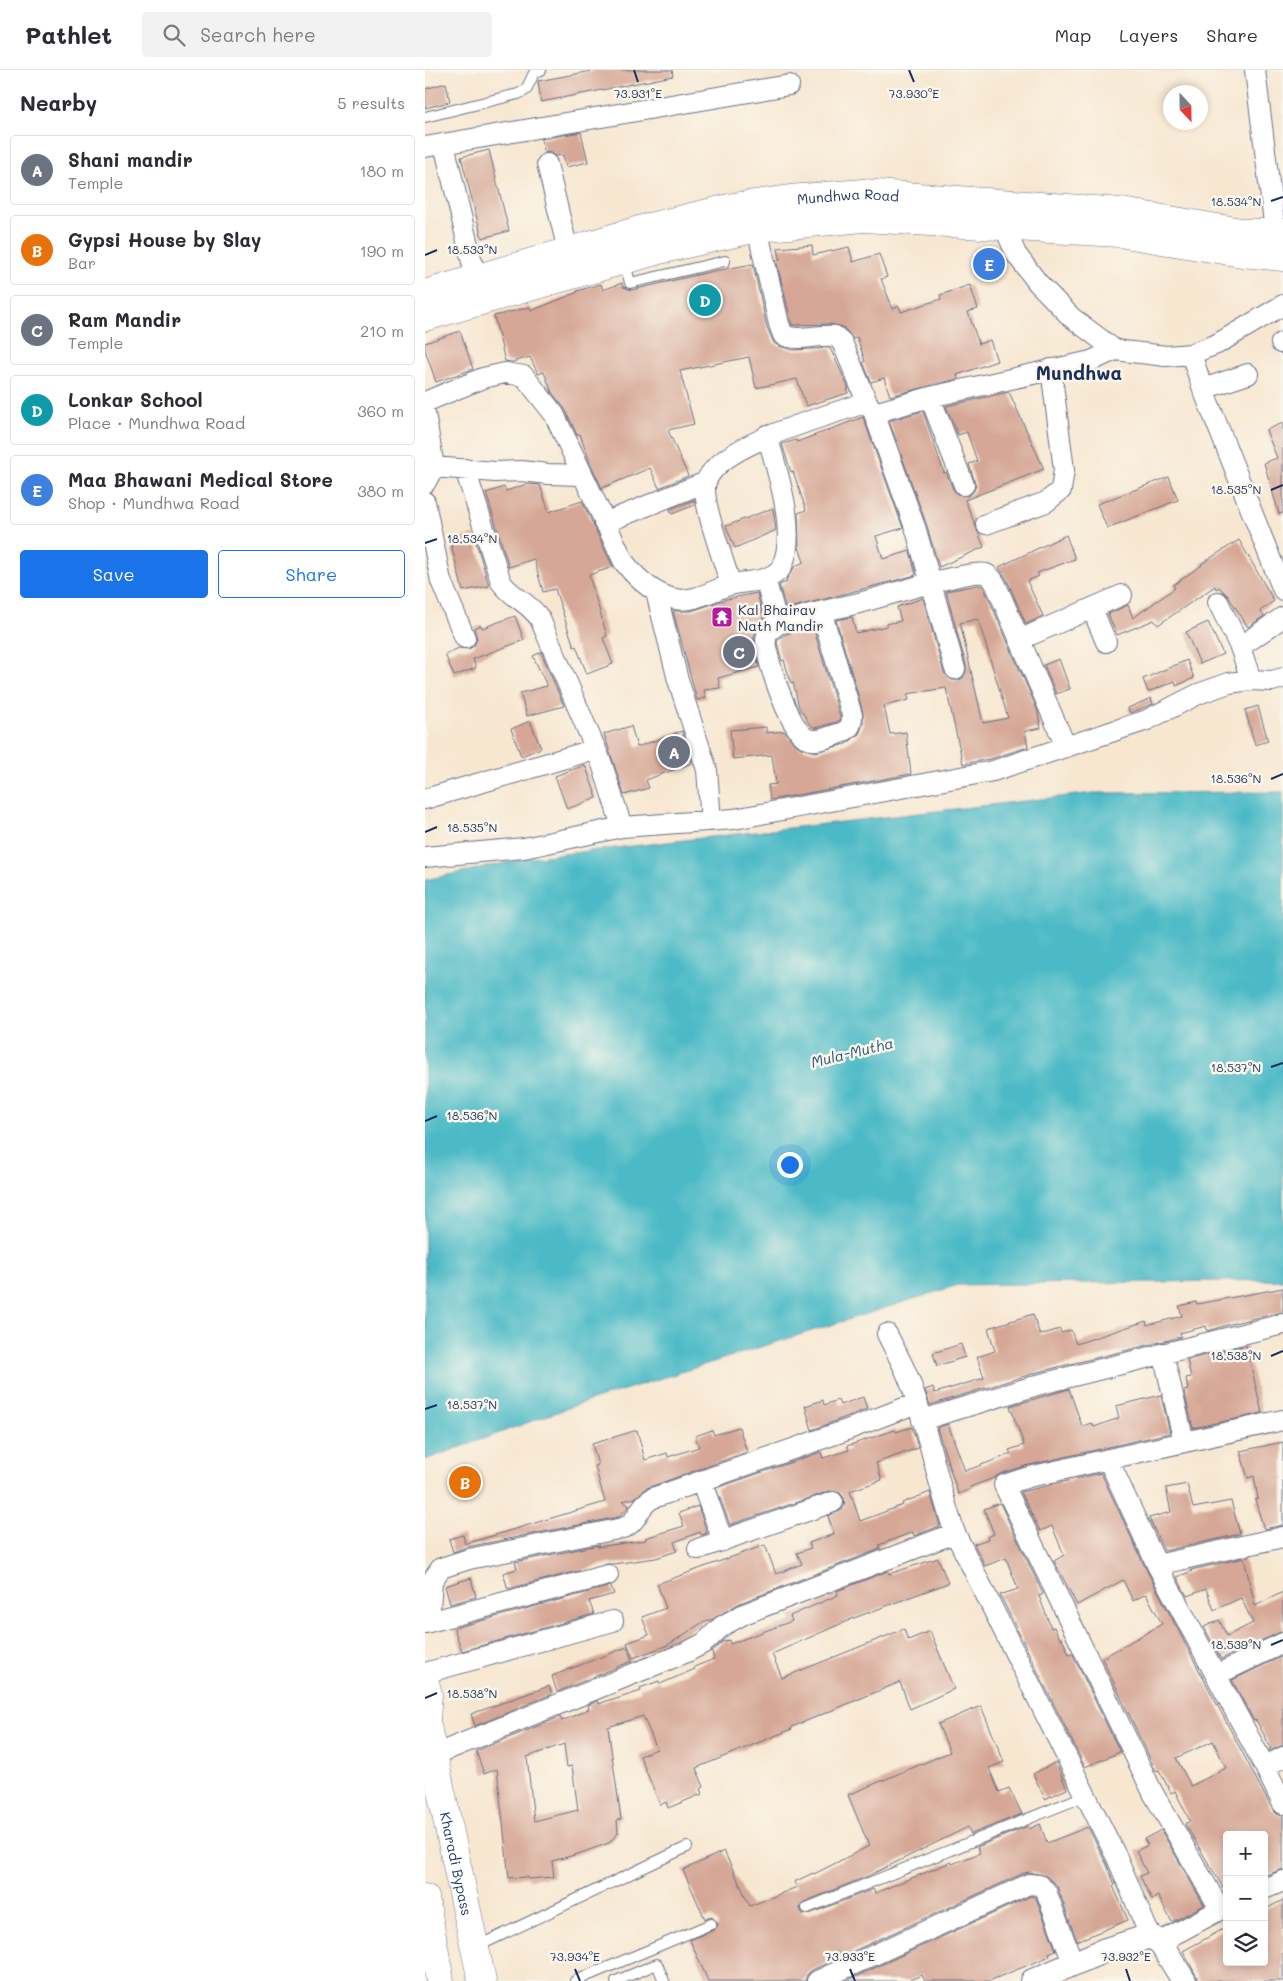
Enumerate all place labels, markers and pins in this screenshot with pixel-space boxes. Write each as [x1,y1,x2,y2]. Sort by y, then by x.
pin: E [973,245,1005,283]
pin: D [689,281,721,319]
place label: Kal Bhairav Nath Mandir [738,600,823,635]
temple icon: Kal Bhairav Nath Mandir [710,605,734,629]
pin: C [723,633,755,671]
pin: A [658,733,690,771]
pin: B [449,1463,481,1501]

